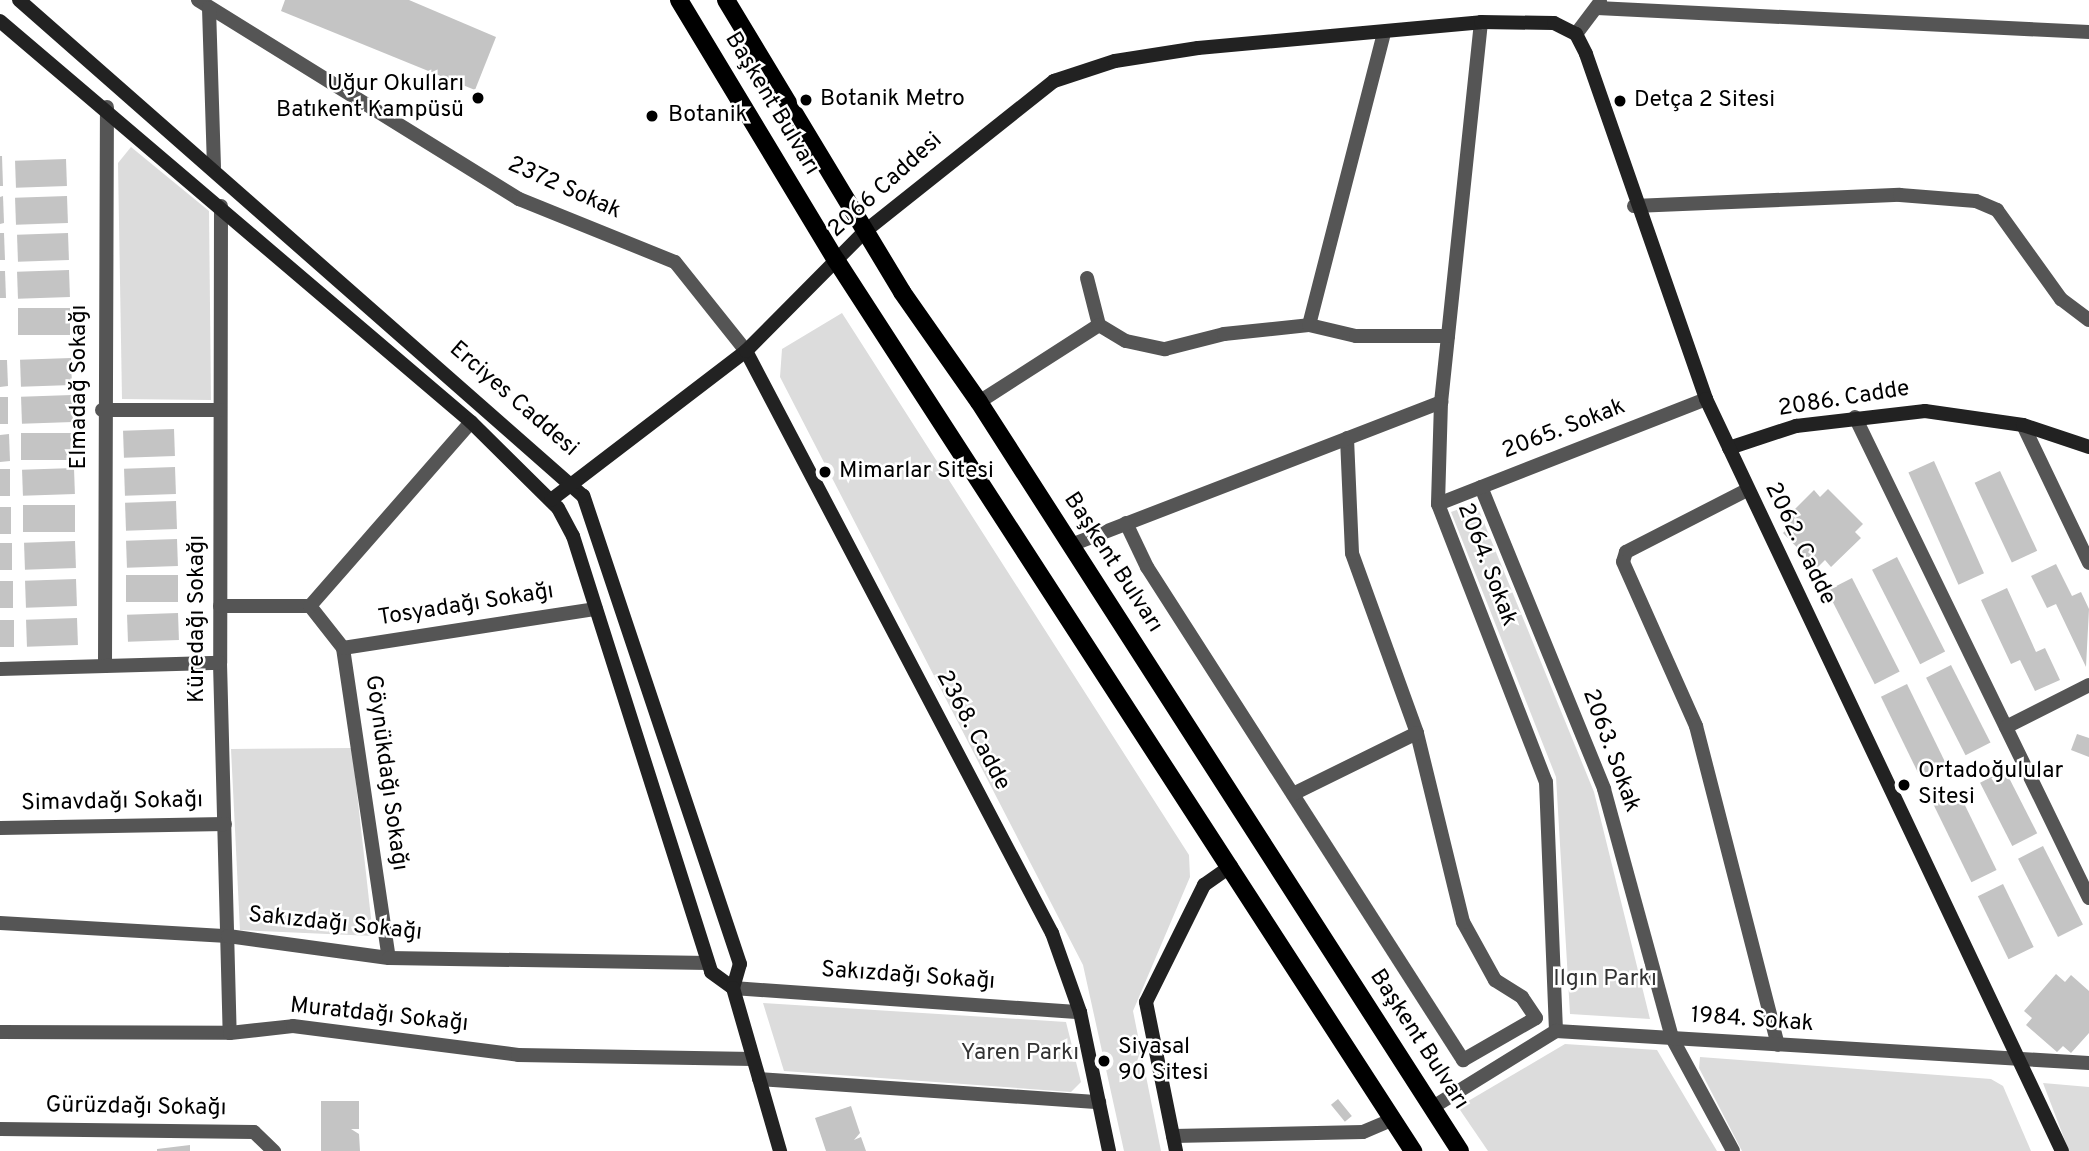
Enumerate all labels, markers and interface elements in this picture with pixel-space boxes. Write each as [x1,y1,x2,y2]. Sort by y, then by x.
street label: Başkent Bulvarı [718,28,824,180]
place label: Uğur Okulları Batıkent Kampüsü [276,71,464,125]
place label: Botanik Metro [820,86,965,114]
place label: Detça 2 Sitesi [1634,87,1775,115]
marker: Uğur Okulları Batıkent Kampüsü [470,90,486,106]
marker: Botanik Metro [798,92,814,108]
marker: Detça 2 Sitesi [1612,93,1628,109]
place label: Botanik [668,102,748,130]
marker: Botanik [642,106,662,126]
street label: 2066 Caddesi [823,128,949,244]
street label: 2372 Sokak [503,152,625,226]
street label: Elmadağ Sokağı [66,305,94,469]
street label: Erciyes Caddesi [443,337,583,463]
street label: 2086. Cadde [1776,376,1912,424]
street label: 2065. Sokak [1499,394,1629,466]
place label: Mimarlar Sitesi [839,458,994,486]
marker: Mimarlar Sitesi [817,464,833,480]
street label: 2062. Cadde [1757,478,1841,610]
street label: Başkent Bulvarı [1056,488,1168,638]
street label: 2064. Sokak [1450,500,1522,630]
street label: Küredağı Sokağı [184,535,212,703]
street label: Tosyadağı Sokağı [376,578,556,634]
street label: 2368. Cadde [929,666,1015,796]
street label: Göynükdağı Sokağı [358,673,412,873]
street label: 2063. Sokak [1575,686,1645,816]
place label: Ortadoğulular Sitesi [1918,758,2063,812]
marker: Ortadoğulular Sitesi [1896,777,1912,793]
street label: Simavdağı Sokağı [21,788,203,818]
street label: Sakızdağı Sokağı [247,902,423,948]
street label: Sakızdağı Sokağı [820,957,996,997]
street label: Başkent Bulvarı [1362,965,1474,1115]
park label: Ilgın Parkı [1553,966,1657,994]
street label: Muratdağı Sokağı [288,993,470,1039]
street label: 1984. Sokak [1690,1003,1814,1039]
place label: Siyasal 90 Sitesi [1118,1034,1209,1088]
park label: Yaren Parkı [961,1040,1079,1068]
marker: Siyasal 90 Sitesi [1096,1053,1112,1069]
street label: Gürüzdağı Sokağı [45,1093,227,1123]

